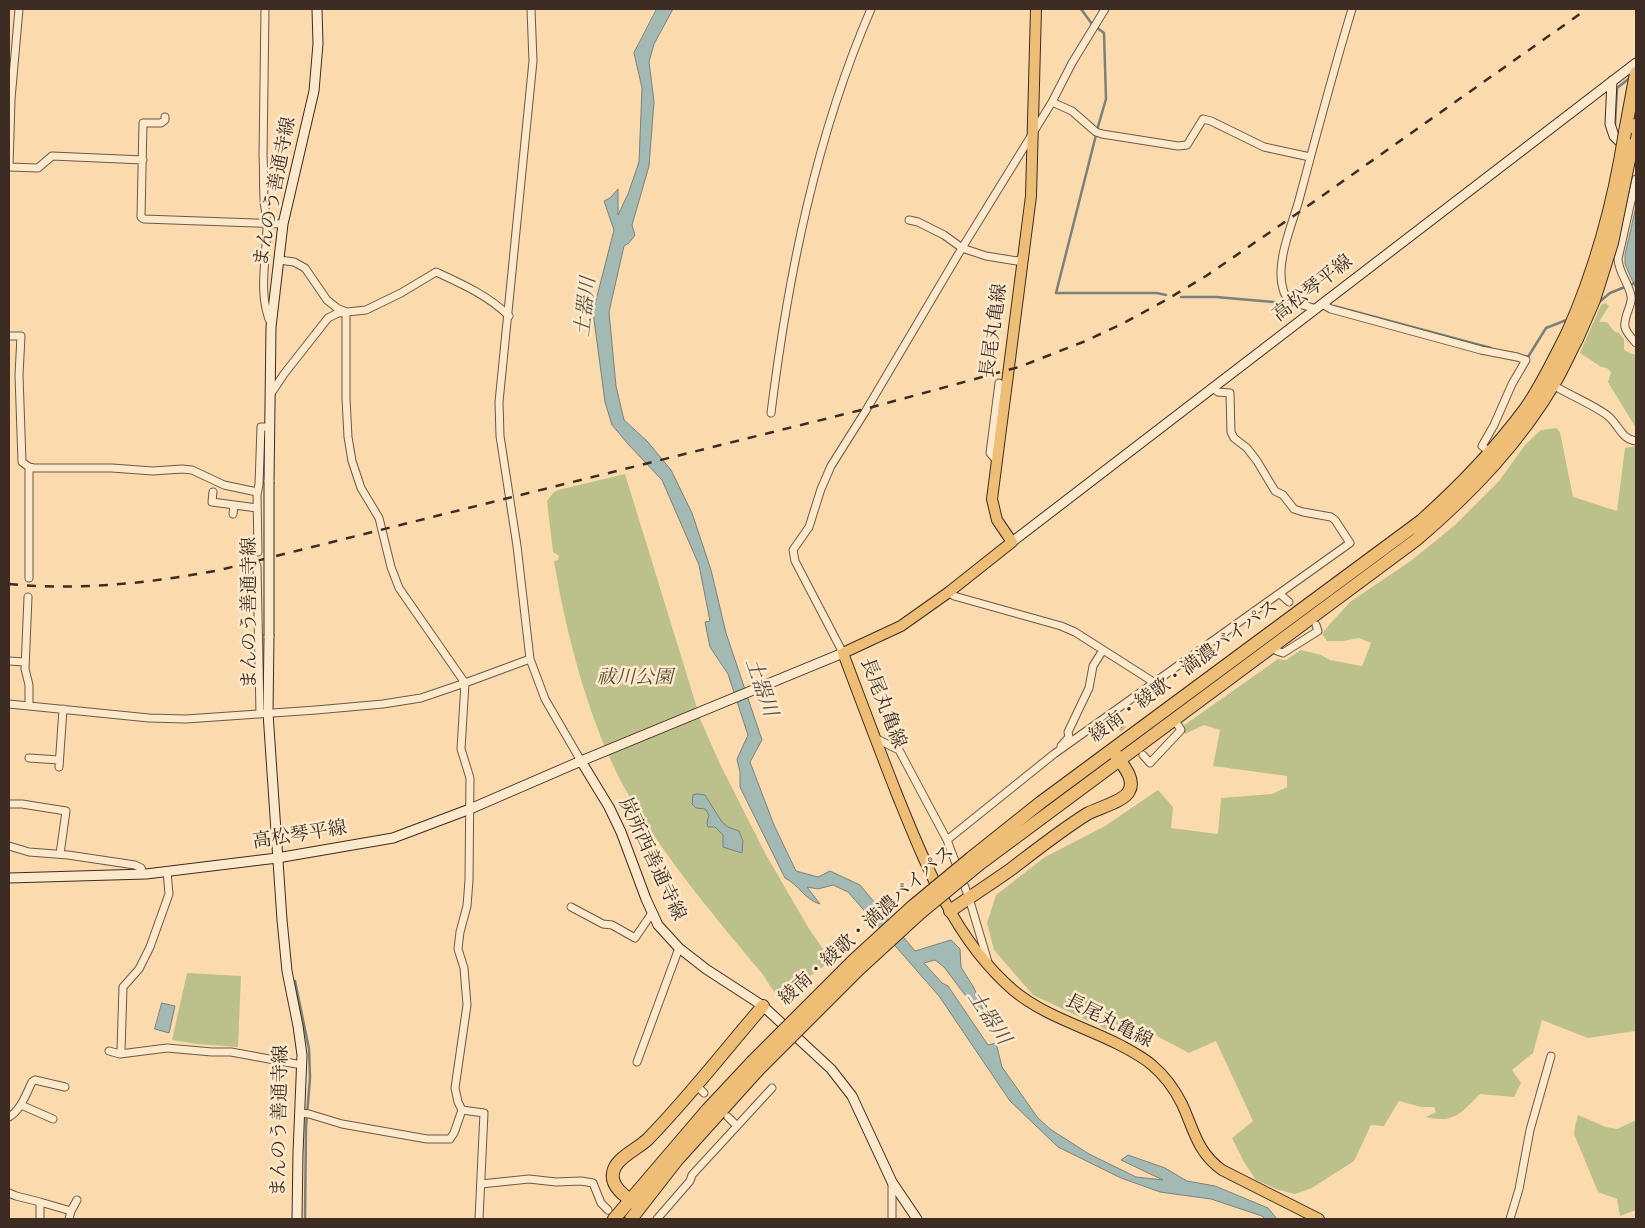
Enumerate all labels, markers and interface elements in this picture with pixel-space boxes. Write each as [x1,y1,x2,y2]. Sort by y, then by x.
street label: まんのう善通寺線 [251,115,303,269]
street label: 高松琴平線 [1270,252,1358,328]
water label: 土器川 [573,276,603,338]
street label: 長尾丸亀線 [978,282,1014,380]
street label: まんのう善通寺線 [241,537,263,689]
street label: 綾南・綾歌・満濃バイパス [1086,597,1284,749]
water label: 土器川 [738,656,780,720]
street label: 長尾丸亀線 [853,656,909,752]
park label: 祓川公園 [597,669,673,691]
street label: 炭所西善通寺線 [612,795,688,925]
street label: 高松琴平線 [251,818,349,856]
street label: 綾南・綾歌・満濃バイパス [776,842,960,1012]
water label: 土器川 [960,987,1014,1051]
street label: 長尾丸亀線 [1061,991,1155,1055]
street label: まんのう善通寺線 [269,1045,295,1197]

